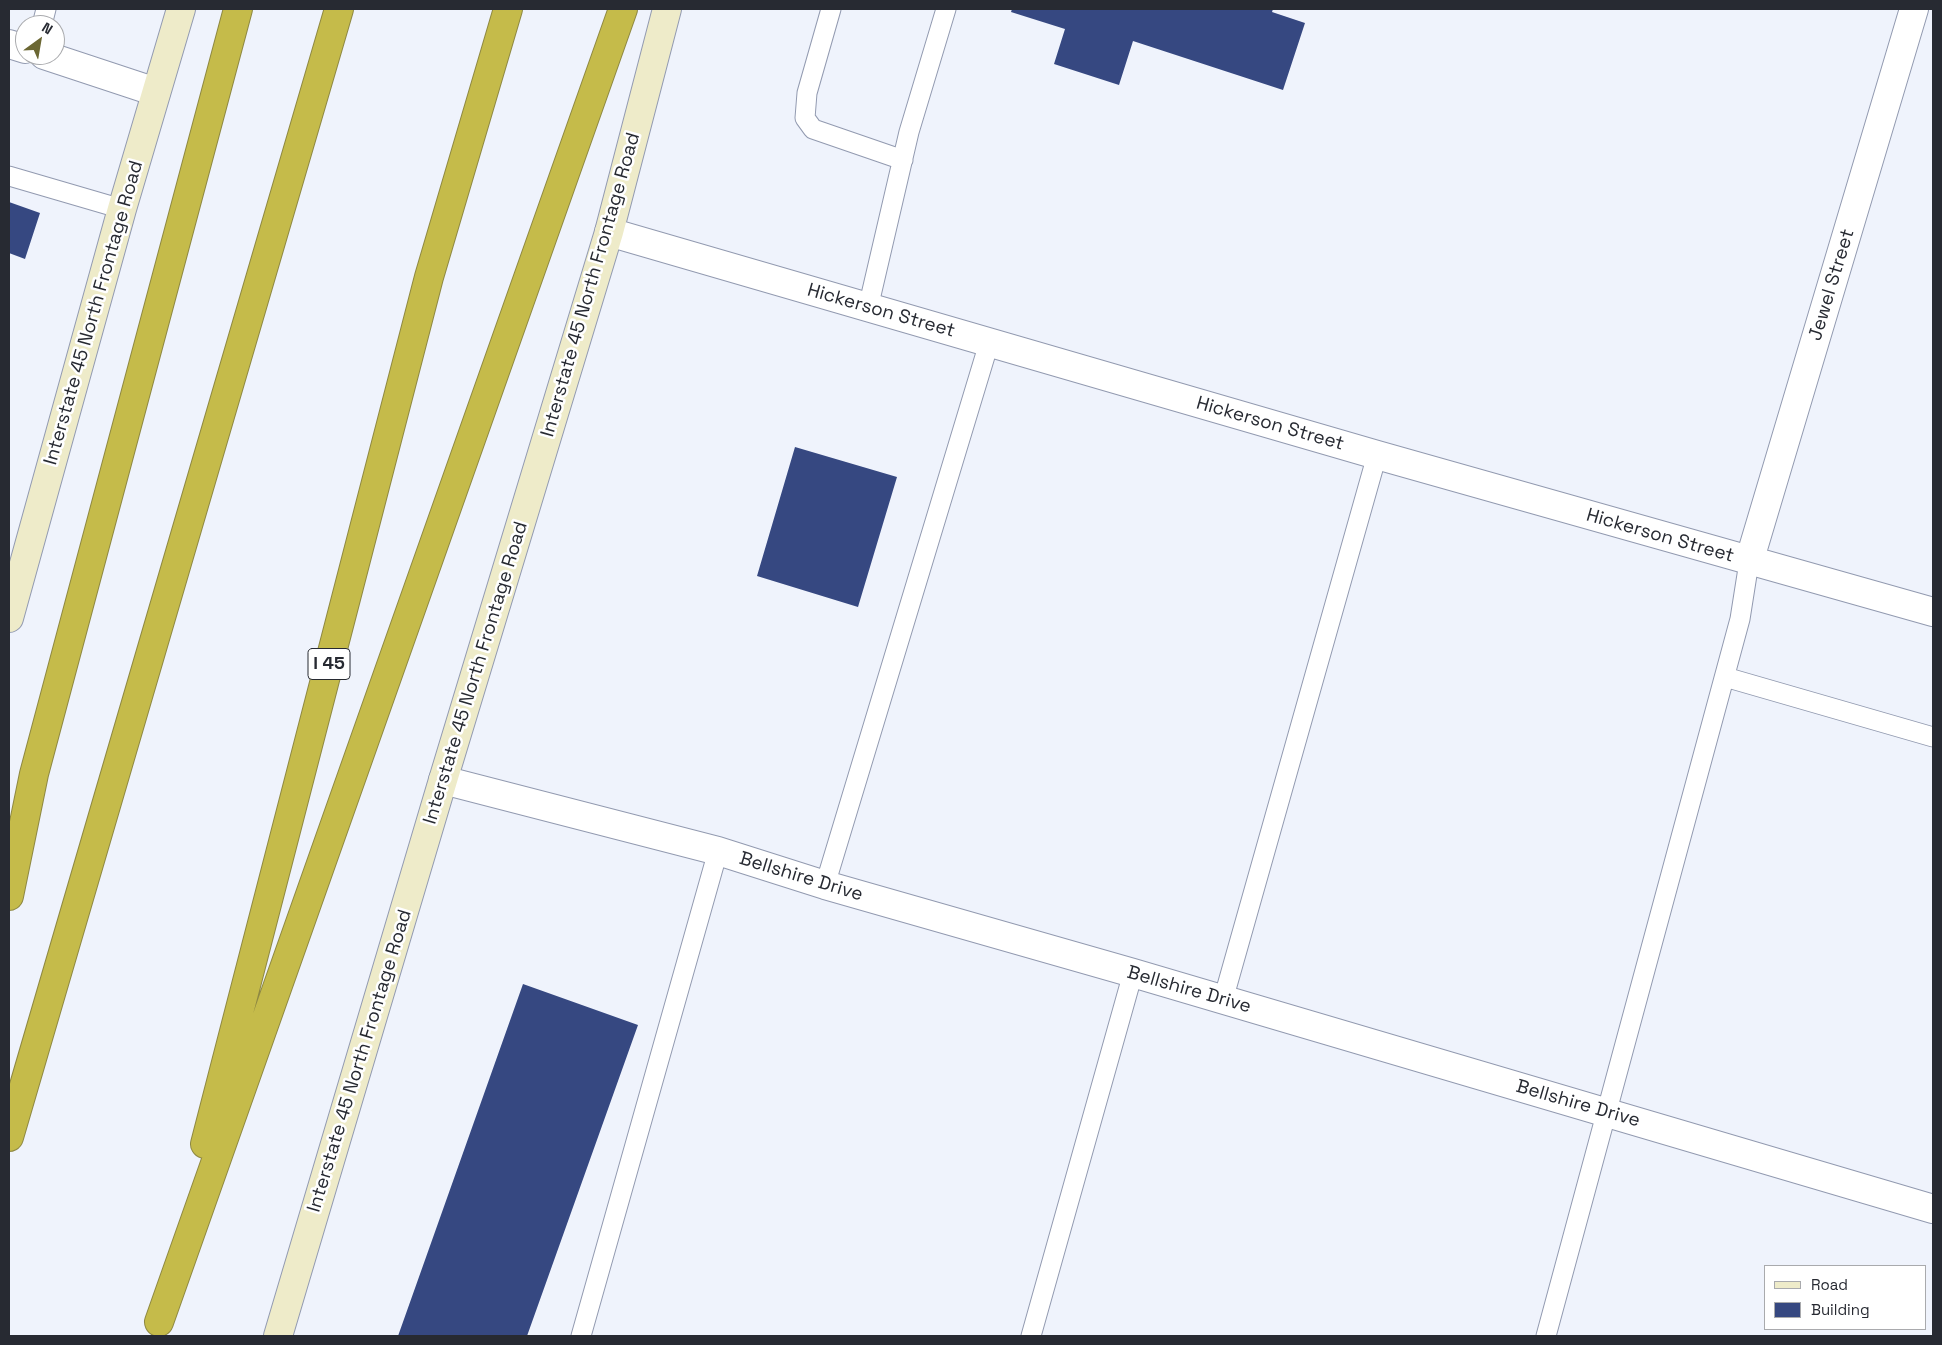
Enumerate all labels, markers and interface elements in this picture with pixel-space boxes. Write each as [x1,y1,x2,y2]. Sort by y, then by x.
north arrow [15,15,65,65]
text: N [39,18,56,38]
street label: Interstate 45 North Frontage Road [537,130,645,440]
street label: Interstate 45 North Frontage Road [40,158,148,468]
street label: Jewel Street [1804,226,1860,344]
street label: Hickerson Street [804,279,958,343]
street label: Hickerson Street [1193,392,1347,456]
street label: Hickerson Street [1583,504,1737,568]
street label: Interstate 45 North Frontage Road [419,519,533,827]
road number: I 45 [308,649,350,680]
street label: Bellshire Drive [737,847,865,907]
street label: Interstate 45 North Frontage Road [303,907,417,1215]
street label: Bellshire Drive [1124,961,1254,1019]
street label: Bellshire Drive [1513,1075,1643,1133]
legend [1764,1265,1927,1330]
text: Road [1811,1275,1848,1294]
text: Building [1811,1300,1870,1319]

